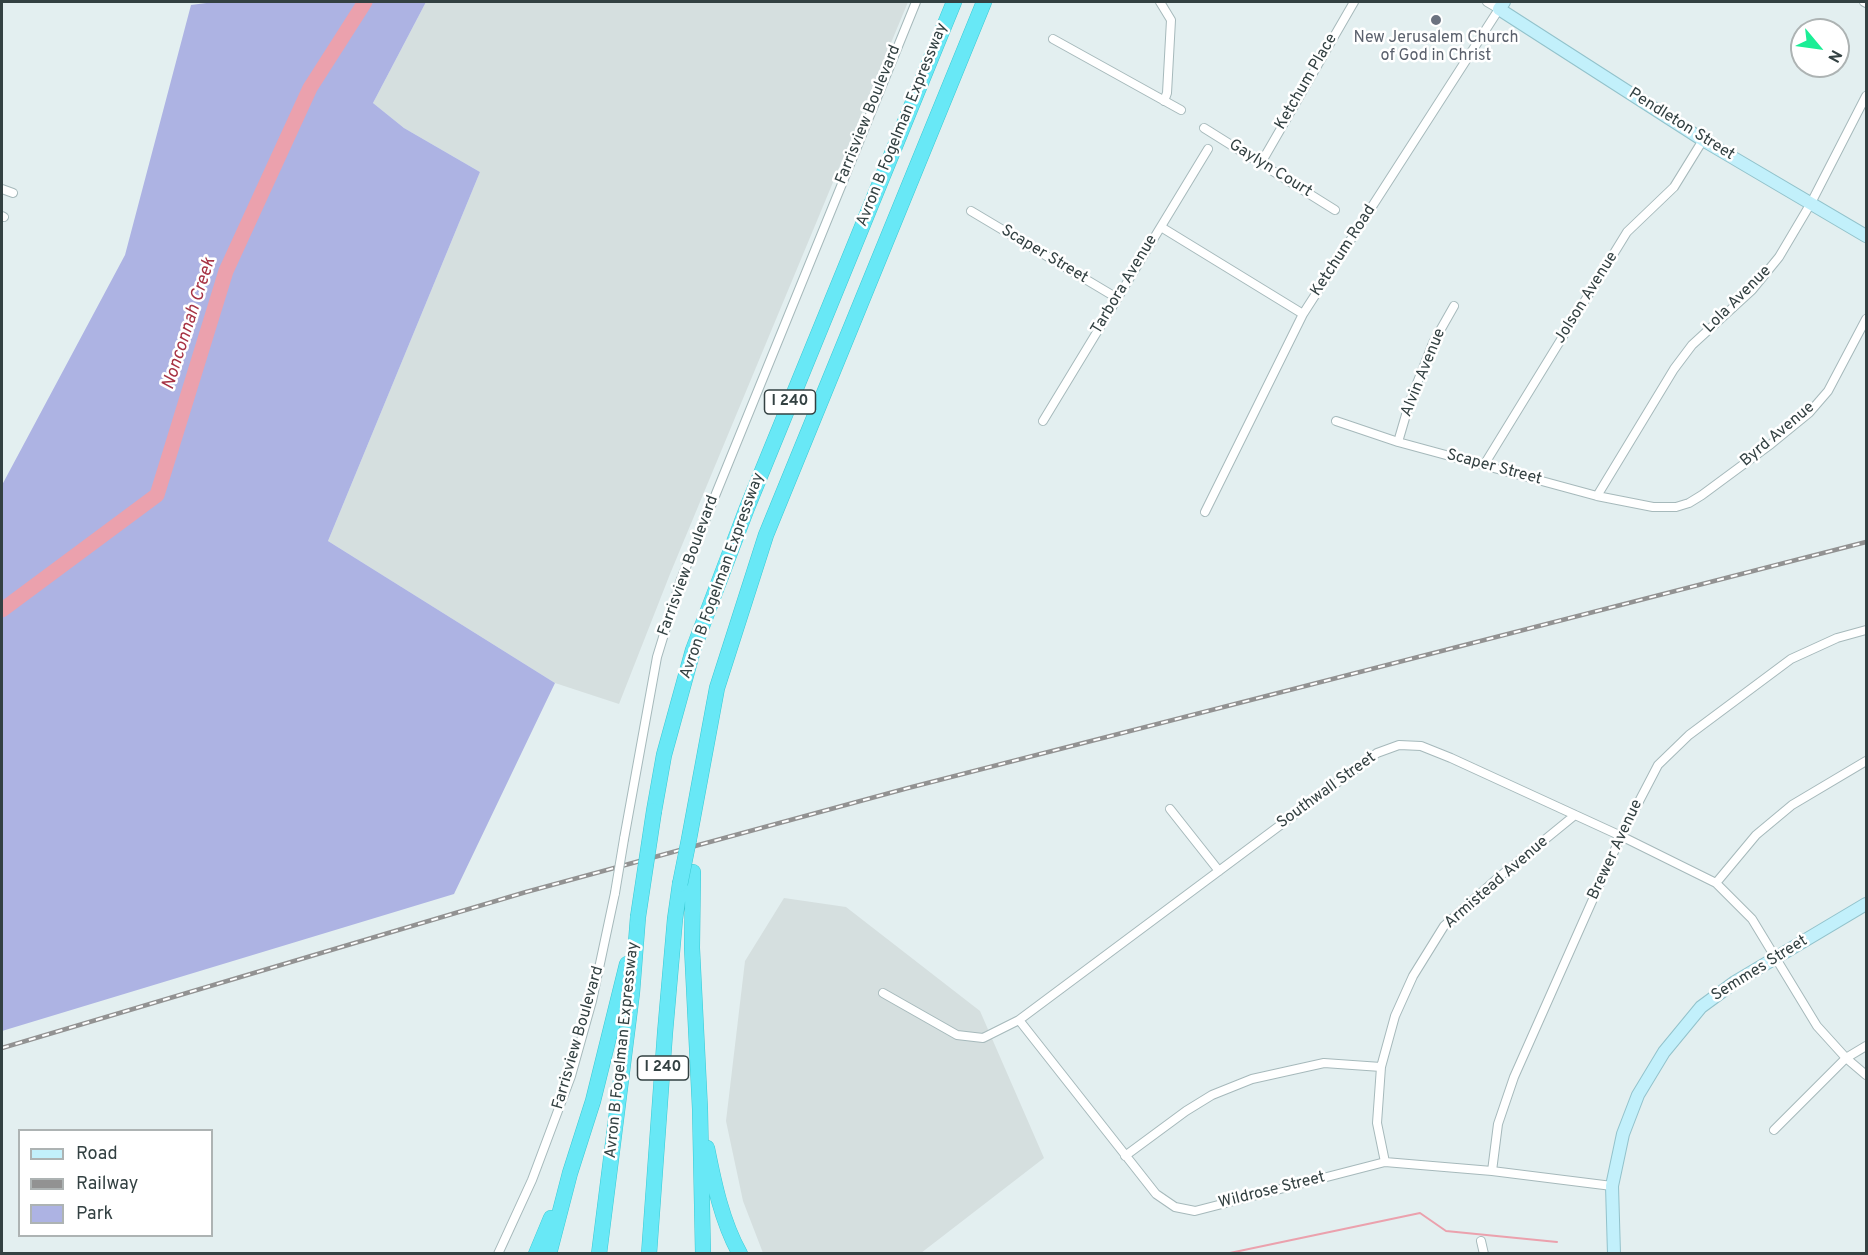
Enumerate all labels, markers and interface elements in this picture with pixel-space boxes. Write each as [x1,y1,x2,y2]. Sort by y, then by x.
marker: New Jerusalem Church of God in Christ [1429,13,1443,27]
north arrow [1790,18,1850,78]
street label: Avron B Fogelman Expressway [853,20,953,230]
place label: New Jerusalem Church of God in Christ [1354,29,1518,67]
street label: Ketchum Place [1272,31,1342,133]
street label: Farrisview Boulevard [832,43,906,187]
text: N [1822,46,1846,66]
street label: Pendleton Street [1624,85,1738,165]
street label: Gaylyn Court [1225,136,1315,202]
street label: Ketchum Road [1307,202,1381,300]
street label: Scaper Street [997,222,1091,288]
street label: Tarbora Avenue [1088,232,1162,338]
street label: Jolson Avenue [1551,249,1623,347]
water label: Nonconnah Creek [158,255,222,393]
street label: Lola Avenue [1700,262,1776,338]
street label: Alvin Avenue [1398,326,1450,420]
road number: I 240 [764,390,816,414]
street label: Byrd Avenue [1737,398,1819,472]
street label: Scaper Street [1444,446,1544,490]
street label: Avron B Fogelman Expressway [677,470,769,682]
street label: Farrisview Boulevard [655,493,723,639]
street label: Southwall Street [1274,749,1380,833]
street label: Brewer Avenue [1584,797,1648,903]
street label: Armistead Avenue [1441,833,1553,933]
street label: Semmes Street [1709,932,1811,1006]
street label: Avron B Fogelman Expressway [602,941,644,1159]
street label: Farrisview Boulevard [549,964,609,1112]
road number: I 240 [638,1056,688,1080]
legend [18,1129,213,1237]
text: Road [76,1143,118,1166]
street label: Wildrose Street [1217,1168,1327,1214]
text: Railway [76,1173,138,1196]
text: Park [76,1203,113,1226]

